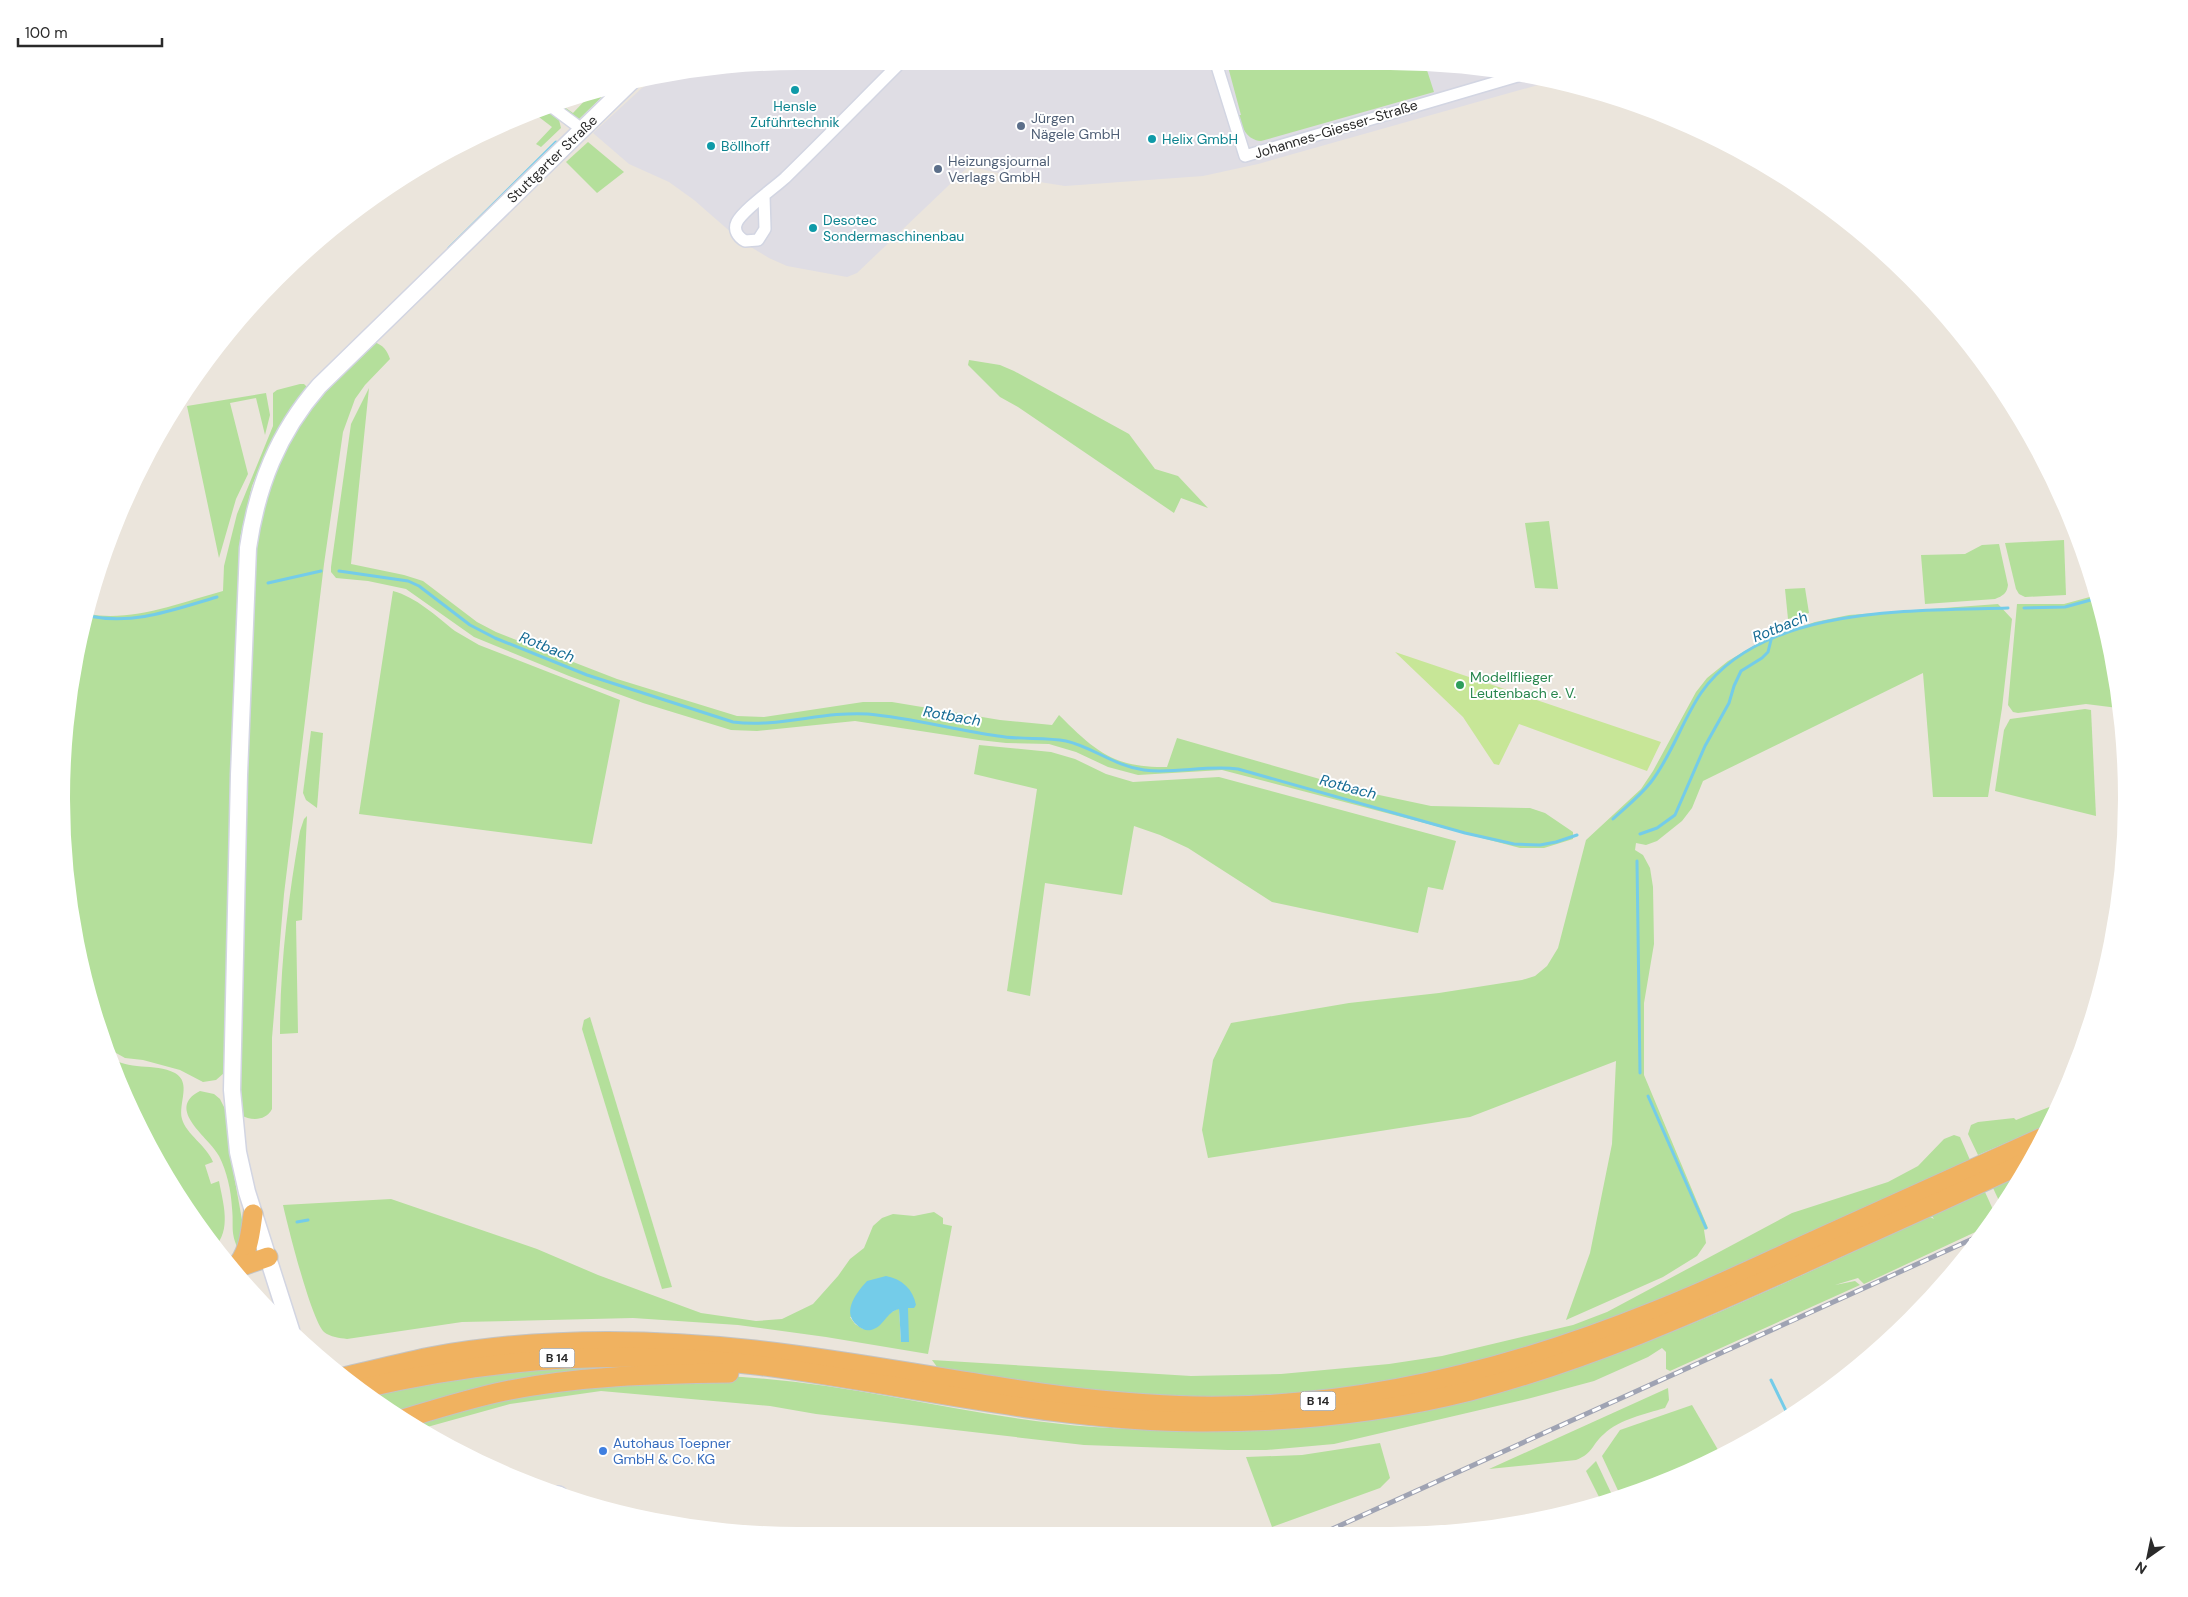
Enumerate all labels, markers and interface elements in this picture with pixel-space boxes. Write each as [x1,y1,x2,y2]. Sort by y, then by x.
scale bar [18,15,161,47]
text: 100 m [25,23,68,43]
marker: Hensle Zuführtechnik [789,84,801,96]
street label: Johannes-Giesser-Straße [1252,96,1420,162]
place label: Hensle Zuführtechnik [750,97,840,131]
place label: Jürgen Nägele GmbH [1031,109,1120,143]
street label: Stuttgarter Straße [503,111,601,207]
marker: Jürgen Nägele GmbH [1015,120,1027,132]
place label: Helix GmbH [1162,130,1238,148]
marker: Helix GmbH [1146,133,1158,145]
place label: Böllhoff [721,137,770,155]
marker: Böllhoff [705,140,717,152]
place label: Heizungsjournal Verlags GmbH [948,152,1050,186]
marker: Heizungsjournal Verlags GmbH [932,163,944,175]
place label: Desotec Sondermaschinenbau [823,211,964,245]
marker: Desotec Sondermaschinenbau [807,222,819,234]
water label: Rotbach [1749,607,1811,647]
water label: Rotbach [516,627,578,667]
place label: Modellflieger Leutenbach e. V. [1470,668,1576,702]
marker: Modellflieger Leutenbach e. V. [1454,679,1466,691]
water label: Rotbach [922,701,983,731]
water label: Rotbach [1317,770,1379,804]
road number: B 14 [540,1349,574,1368]
road number: B 14 [1300,1392,1336,1410]
place label: Autohaus Toepner GmbH & Co. KG [613,1434,731,1468]
marker: Autohaus Toepner GmbH & Co. KG [597,1445,609,1457]
north arrow [2123,1532,2173,1582]
text: N [2132,1558,2150,1578]

